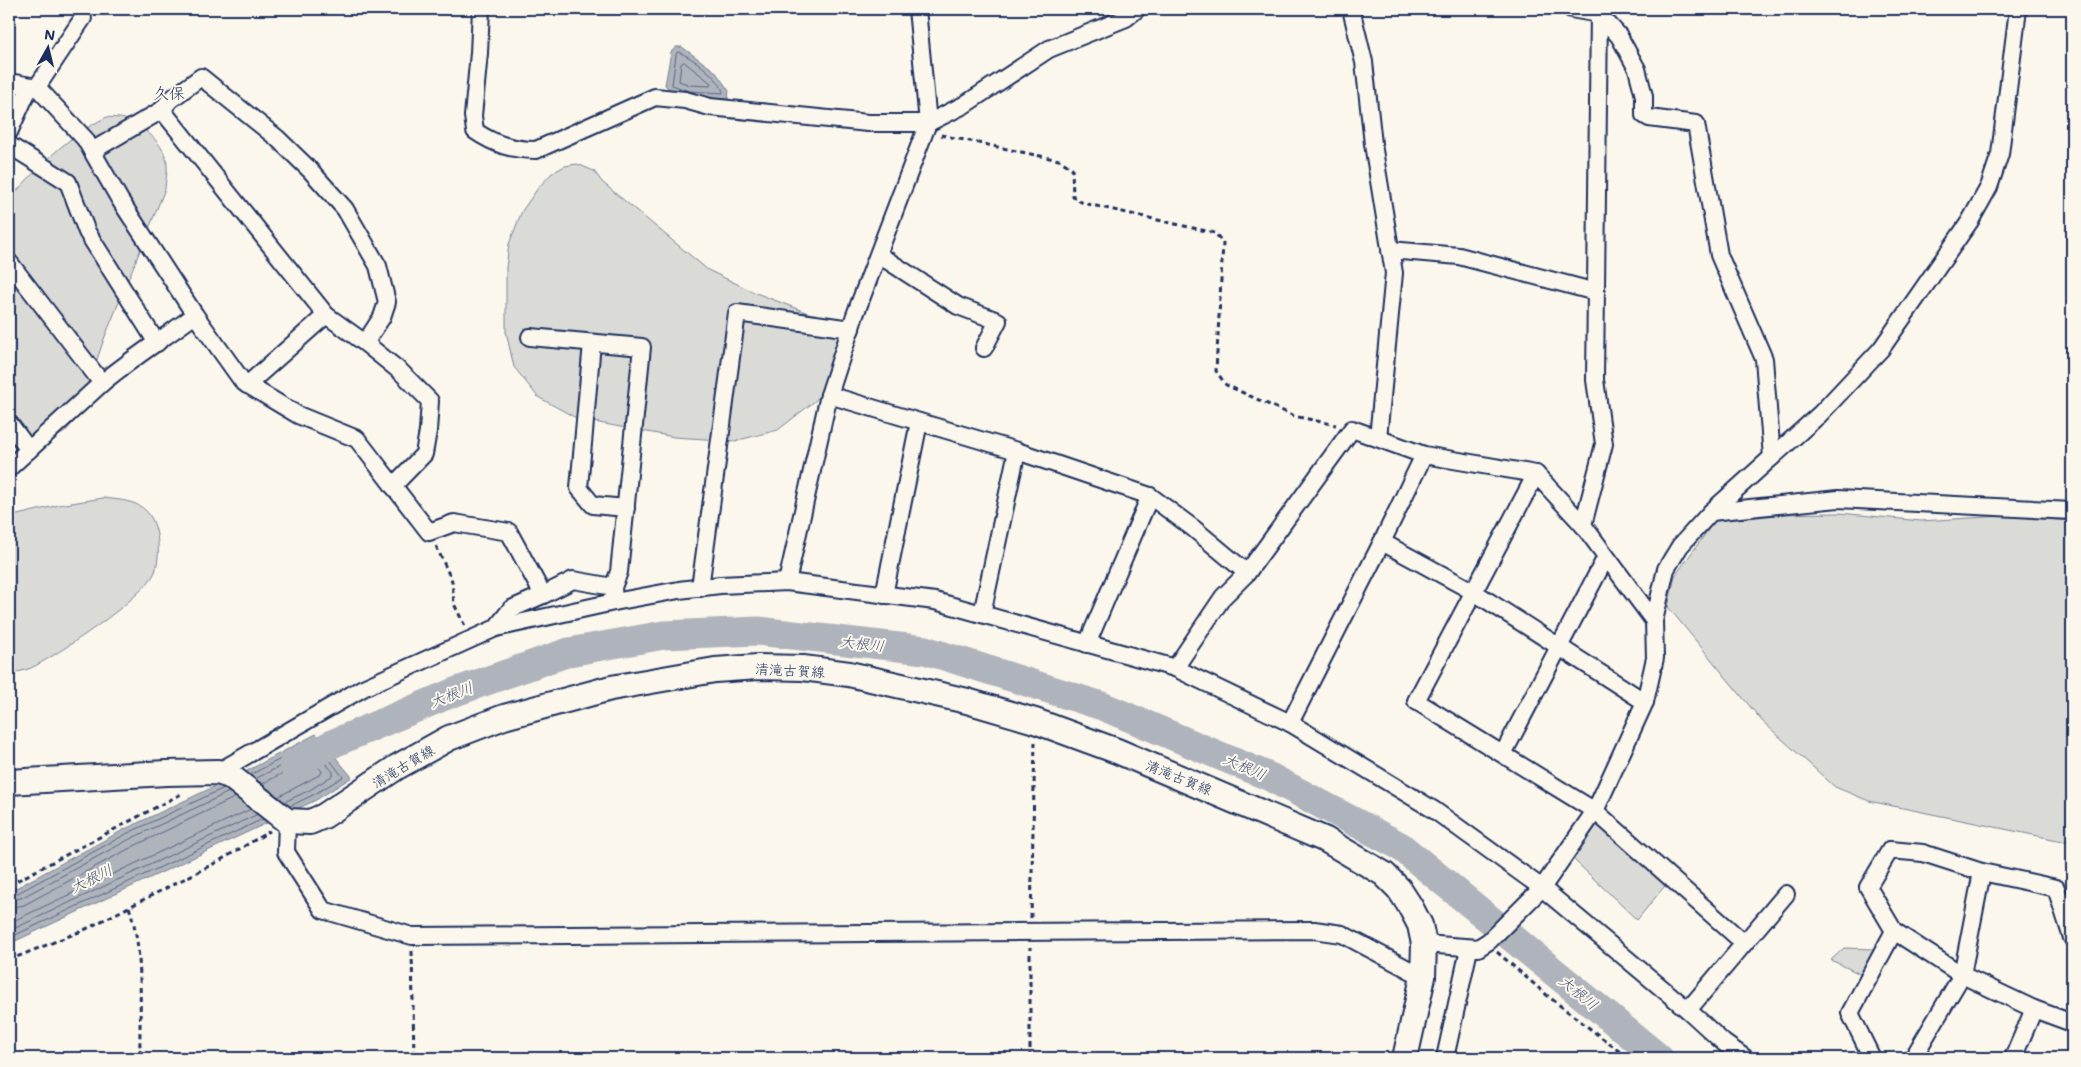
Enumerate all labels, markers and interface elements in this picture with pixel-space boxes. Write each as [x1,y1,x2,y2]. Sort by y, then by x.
north arrow [22,22,72,72]
text: N [43,24,56,45]
district label: 久保 [153,82,185,103]
water label: 大根川 [838,630,886,656]
street label: 清滝古賀線 [755,659,825,681]
water label: 大根川 [426,677,476,711]
street label: 清滝古賀線 [368,740,438,792]
water label: 大根川 [1220,748,1270,784]
street label: 清滝古賀線 [1143,755,1215,799]
water label: 大根川 [66,859,116,897]
water label: 大根川 [1555,970,1603,1014]

